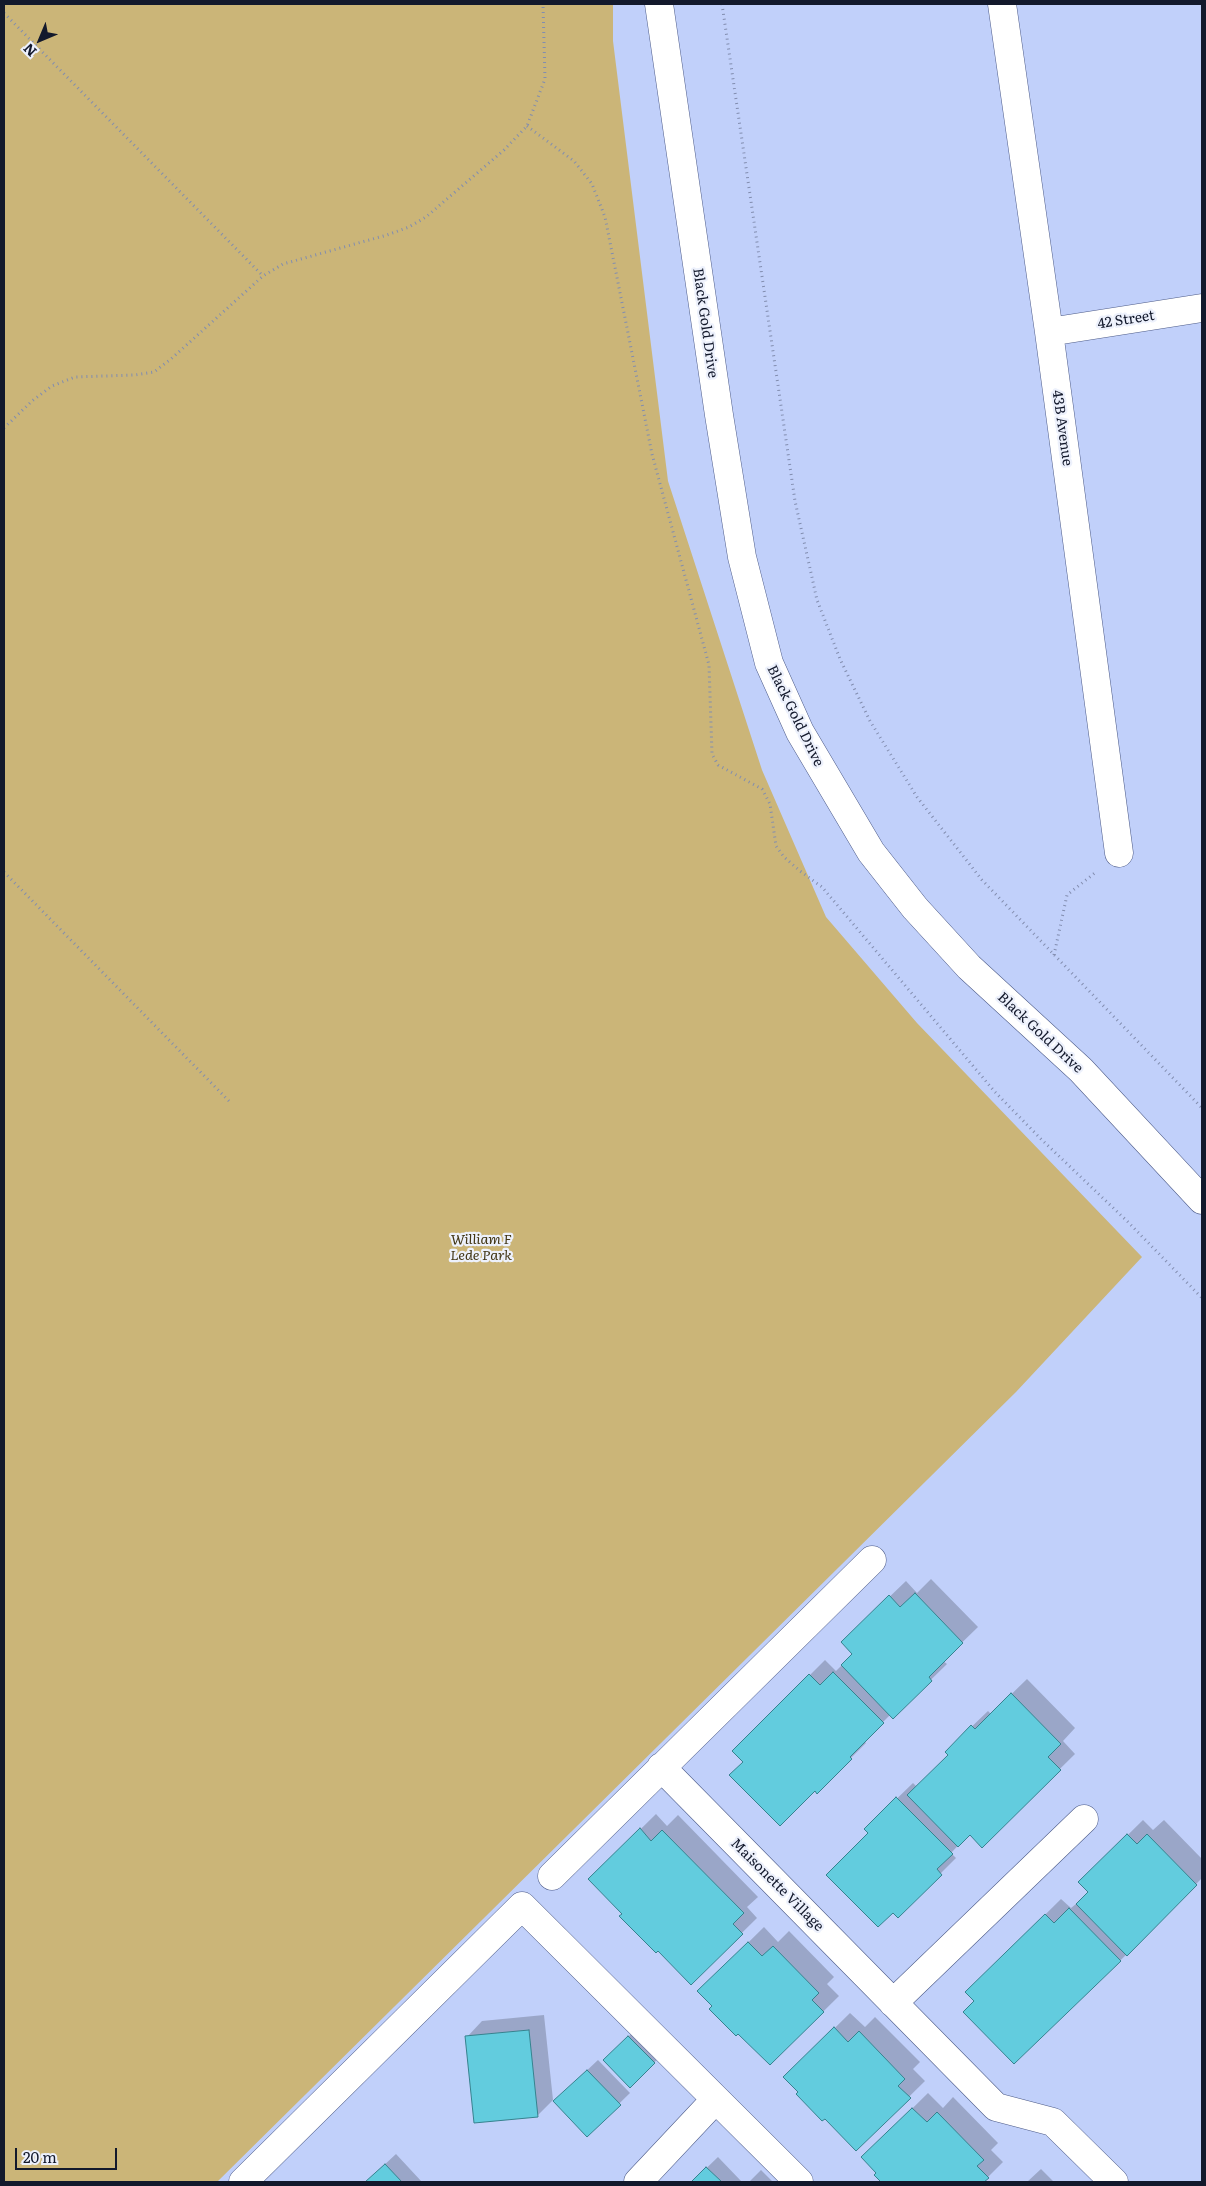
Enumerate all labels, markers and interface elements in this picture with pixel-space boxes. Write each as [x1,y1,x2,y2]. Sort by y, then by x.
north arrow [15,15,65,65]
text: N [18,39,41,62]
street label: Black Gold Drive [689,267,721,379]
street label: 42 Street [1096,307,1156,333]
street label: 43B Avenue [1048,389,1076,467]
street label: Black Gold Drive [763,663,827,769]
street label: Black Gold Drive [994,989,1086,1077]
park label: William F Lede Park [450,1232,512,1264]
street label: Maisonette Village [727,1835,827,1935]
scale bar [18,2138,120,2170]
text: 20 m [23,2145,57,2168]

